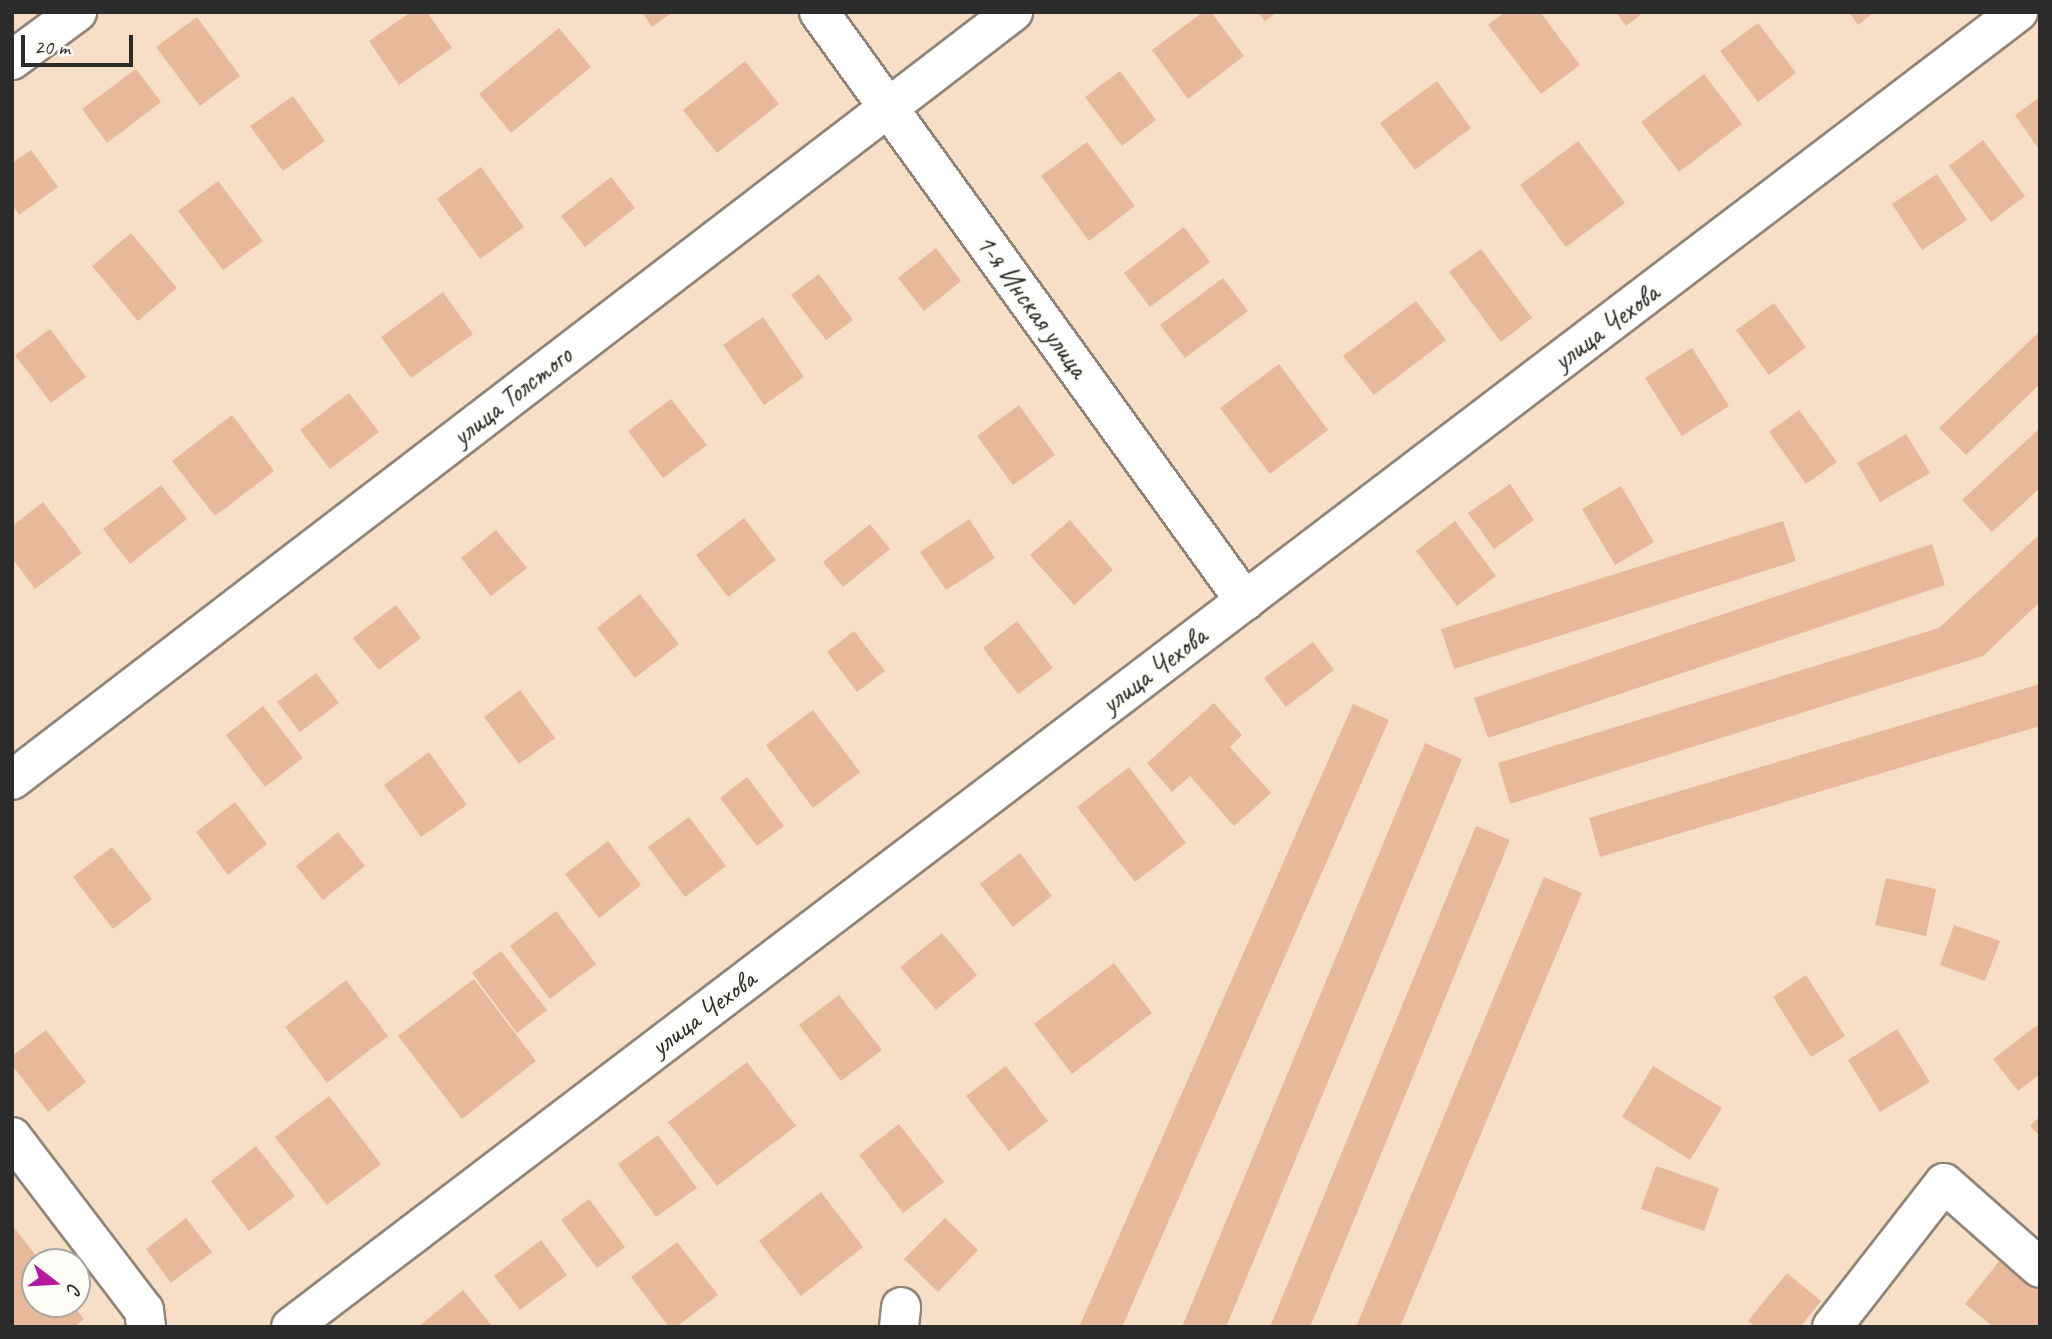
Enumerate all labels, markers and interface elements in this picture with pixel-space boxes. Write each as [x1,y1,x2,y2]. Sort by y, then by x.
scale bar [24,21,136,65]
text: 20 m [34,34,70,60]
street label: 1-я Инская улица [969,228,1095,384]
street label: улица Чехова [1547,276,1665,378]
street label: улица Толстого [445,339,579,453]
street label: улица Чехова [1095,619,1213,721]
street label: улица Чехова [644,962,762,1064]
north arrow [21,1248,91,1318]
text: С [61,1281,87,1297]

